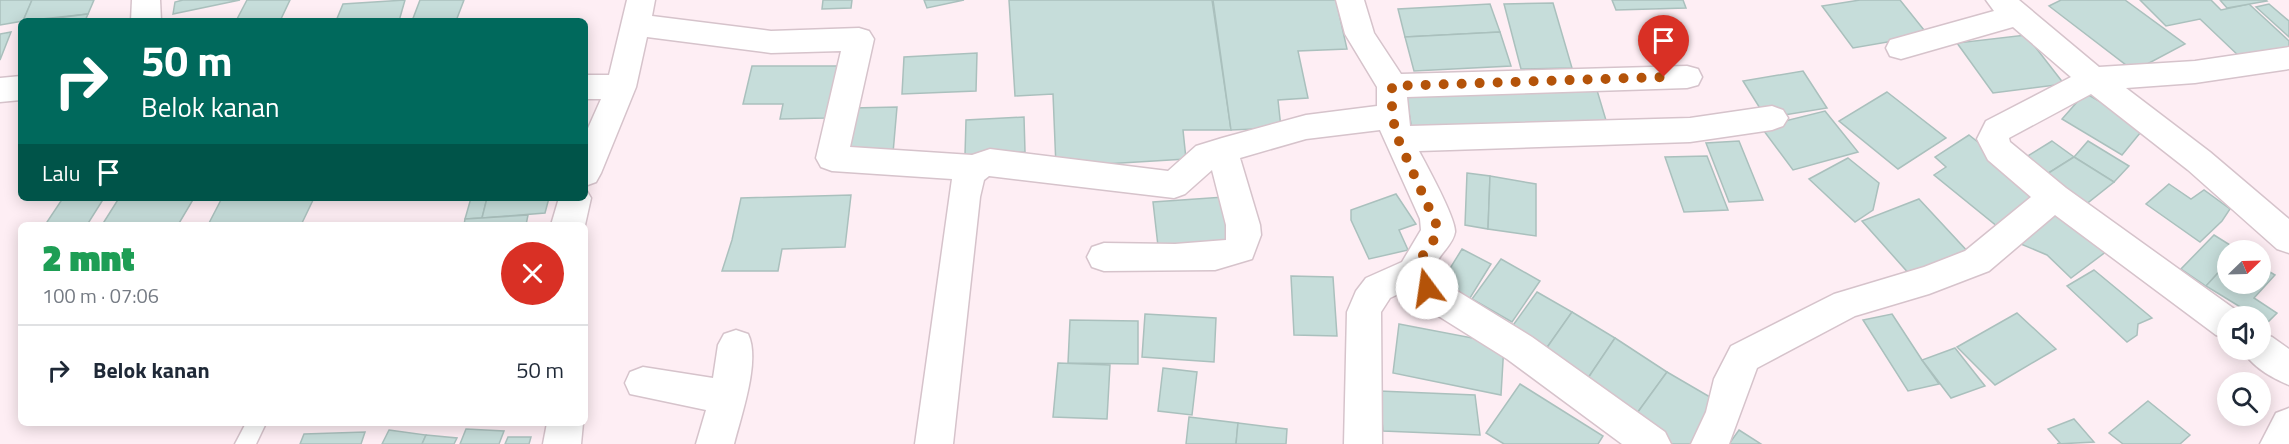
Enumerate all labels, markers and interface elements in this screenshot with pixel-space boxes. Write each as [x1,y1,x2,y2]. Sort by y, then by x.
pin [1638,15,1689,77]
icon: arrive [1647,24,1680,57]
text: 50 m [141,28,233,92]
icon: right [42,42,120,120]
text: Belok kanan [141,86,280,127]
text: Lalu [42,156,80,190]
icon: arrive [92,156,125,189]
text: 2 mnt [42,230,135,285]
north arrow [2217,240,2271,294]
map controls [2217,240,2271,426]
button: close [501,242,564,305]
position arrow [1395,256,1459,320]
text: 100 m · 07:06 [42,280,159,311]
button: sound [2217,306,2271,360]
text: Belok kanan [93,353,210,387]
text: 50 m [516,353,564,387]
icon: right [42,354,75,387]
button: search [2217,372,2271,426]

